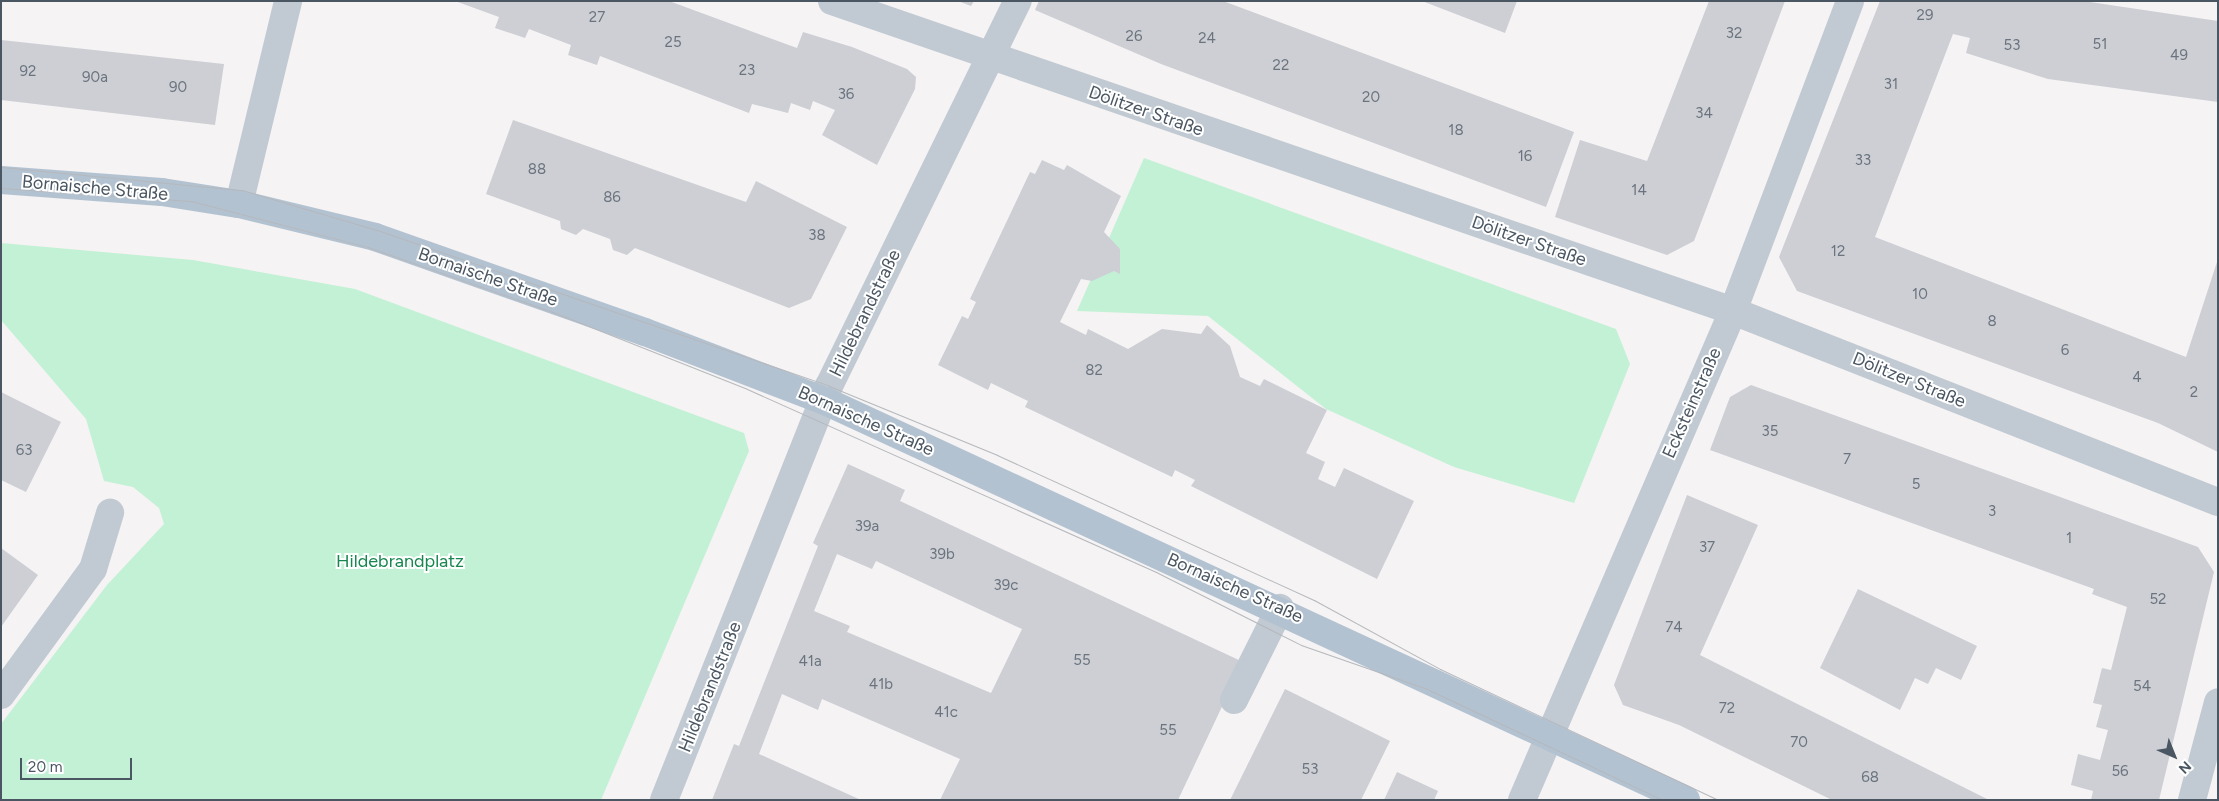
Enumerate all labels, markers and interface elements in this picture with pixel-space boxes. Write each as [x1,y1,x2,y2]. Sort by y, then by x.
house number: 29 [1917,7,1933,25]
house number: 27 [589,9,605,27]
house number: 32 [1726,25,1742,43]
house number: 26 [1126,28,1142,46]
house number: 24 [1198,30,1216,48]
house number: 25 [664,34,682,52]
house number: 51 [2093,36,2107,54]
house number: 53 [2004,37,2020,55]
house number: 49 [2170,47,2188,65]
house number: 22 [1273,57,1289,75]
house number: 23 [739,62,755,80]
house number: 92 [20,63,36,81]
house number: 90a [82,69,108,87]
house number: 31 [1884,76,1898,94]
house number: 90 [169,79,187,97]
street label: Dölitzer Straße [1086,81,1206,141]
house number: 36 [838,86,854,104]
house number: 20 [1362,89,1380,107]
house number: 34 [1695,105,1713,123]
house number: 18 [1448,122,1464,140]
house number: 16 [1518,148,1532,166]
house number: 33 [1855,152,1871,170]
house number: 88 [528,161,546,179]
street label: Bornaische Straße [21,171,169,205]
house number: 14 [1631,182,1647,200]
house number: 86 [603,189,621,207]
street label: Dölitzer Straße [1469,211,1589,271]
house number: 38 [808,227,826,245]
street label: Bornaische Straße [415,243,561,311]
house number: 12 [1831,243,1845,261]
street label: Hildebrandstraße [825,246,905,380]
house number: 10 [1912,286,1928,304]
house number: 8 [1987,313,1997,331]
house number: 6 [2061,342,2069,360]
street label: Ecksteinstraße [1658,344,1726,462]
street label: Dölitzer Straße [1849,347,1969,413]
house number: 82 [1085,362,1103,380]
house number: 4 [2132,369,2142,387]
street label: Bornaische Straße [795,381,937,461]
house number: 2 [2190,384,2198,402]
house number: 35 [1762,423,1778,441]
house number: 63 [16,442,32,460]
house number: 7 [1843,451,1851,469]
house number: 5 [1912,476,1920,494]
house number: 3 [1988,503,1996,521]
house number: 39a [855,518,879,536]
house number: 1 [2066,530,2072,548]
house number: 37 [1699,539,1715,557]
house number: 39b [929,546,955,564]
street label: Bornaische Straße [1164,548,1306,628]
park label: Hildebrandplatz [336,550,464,572]
house number: 39c [994,577,1018,595]
house number: 52 [2149,591,2167,609]
street label: Hildebrandstraße [674,619,746,755]
house number: 74 [1665,619,1683,637]
house number: 55 [1073,652,1091,670]
house number: 41a [798,653,822,671]
house number: 41b [869,676,893,694]
house number: 54 [2133,678,2151,696]
house number: 72 [1719,700,1735,718]
house number: 41c [934,704,958,722]
house number: 55 [1159,722,1177,740]
north arrow [2149,731,2199,781]
house number: 70 [1790,734,1808,752]
scale bar [22,748,135,780]
text: N [2175,757,2195,777]
text: 20 m [28,758,62,776]
house number: 53 [1302,761,1318,779]
house number: 56 [2111,763,2129,781]
house number: 68 [1861,769,1879,787]

